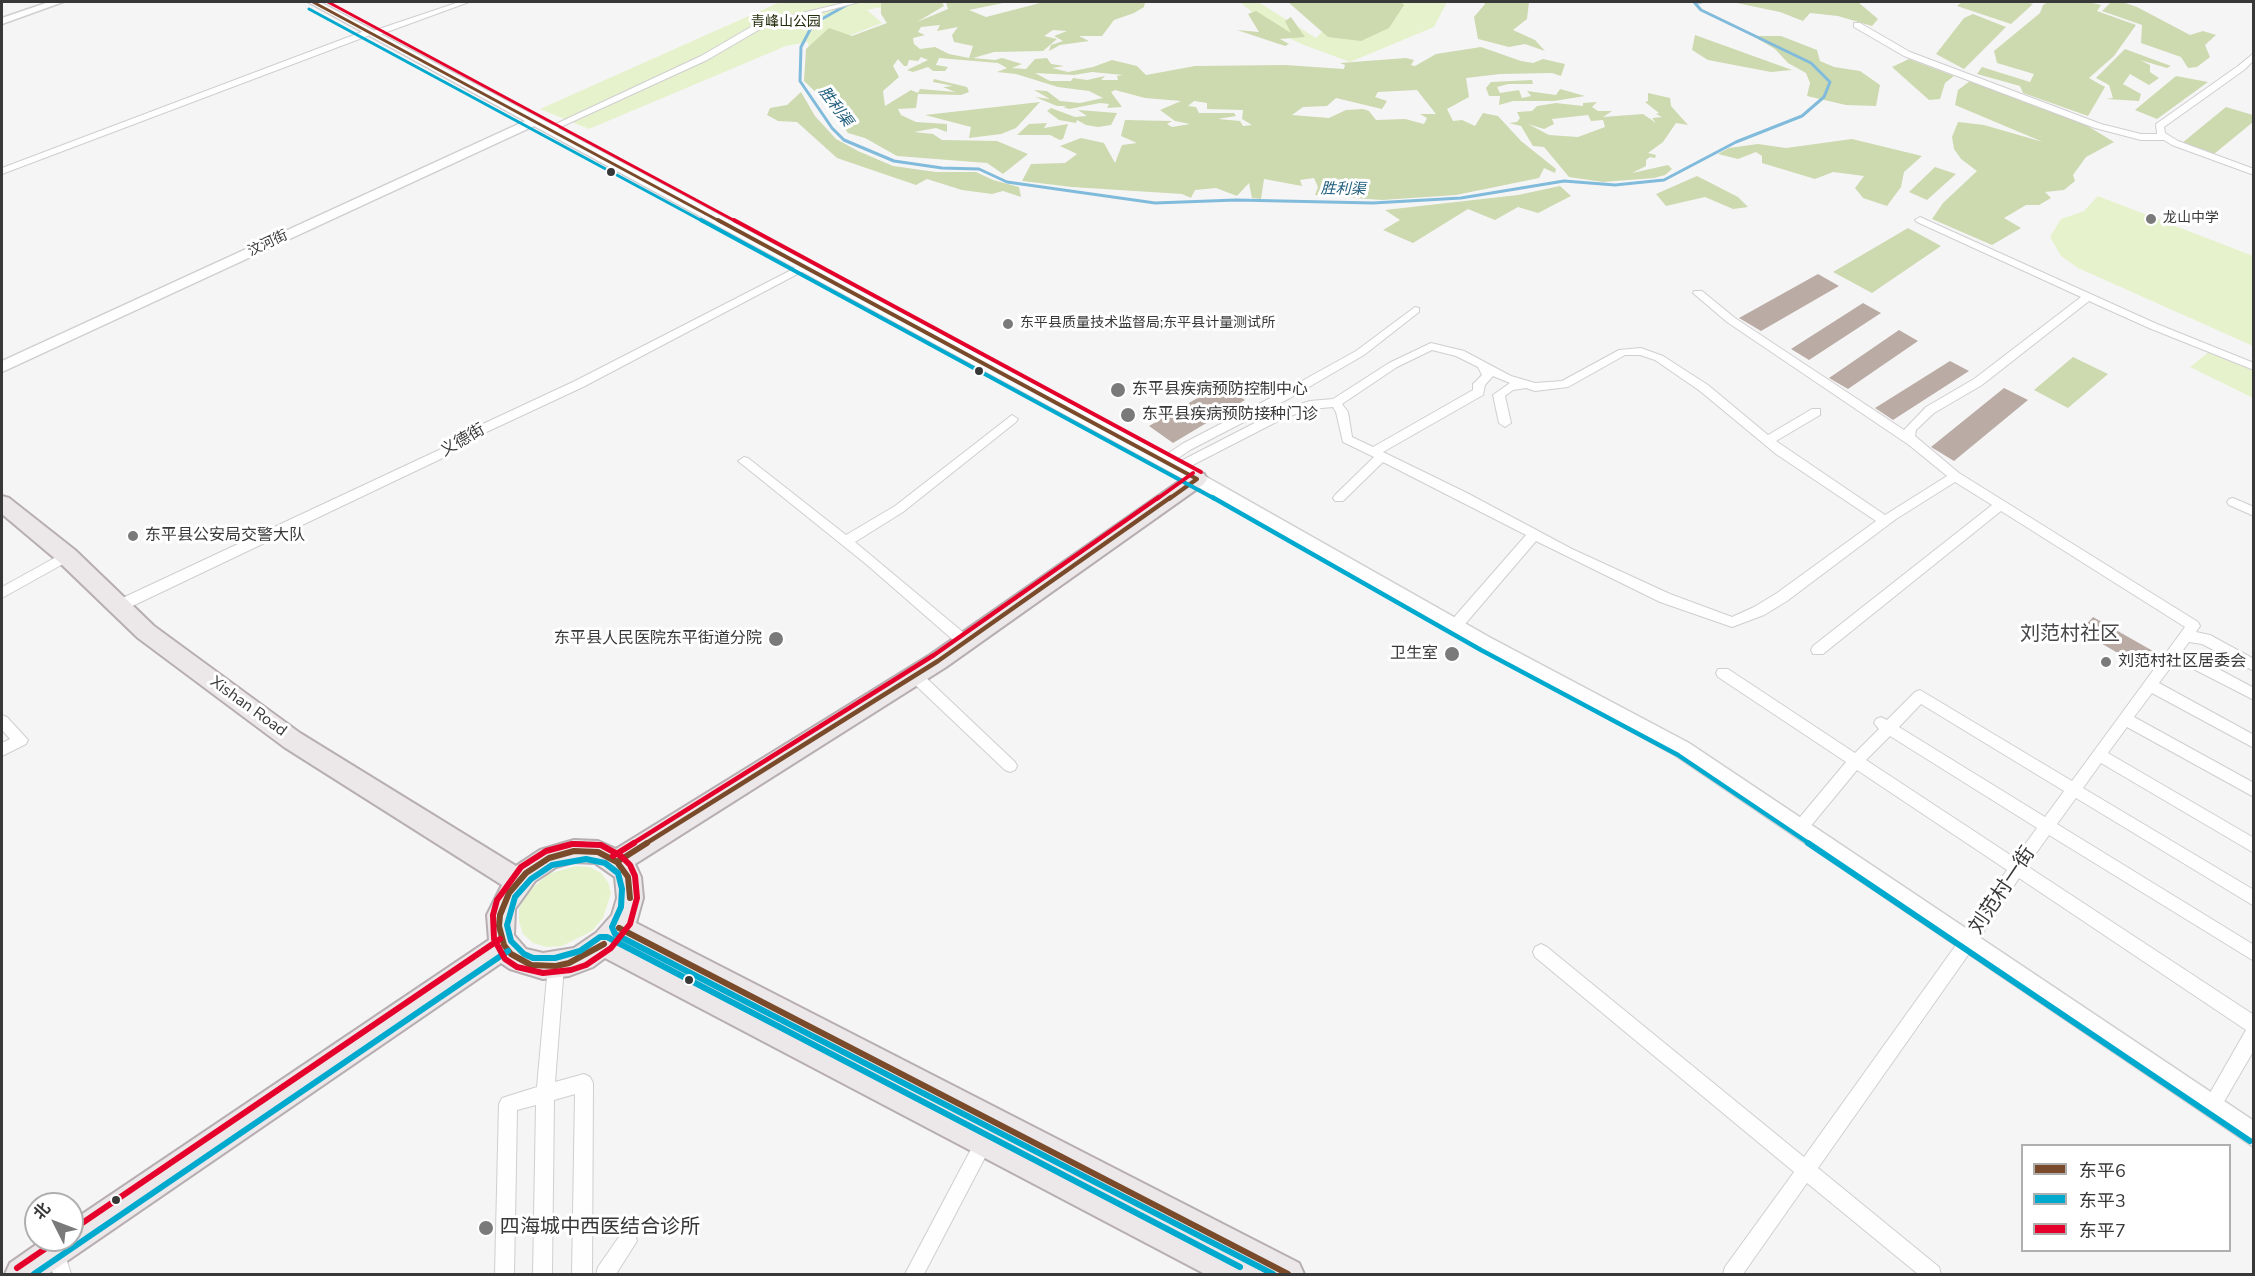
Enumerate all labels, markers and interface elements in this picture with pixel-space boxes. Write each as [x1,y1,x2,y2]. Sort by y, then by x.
park label: 青峰山公园 [751,15,821,31]
water label: 胜利渠 [814,84,856,130]
unlabelled marker [605,166,617,178]
water label: 胜利渠 [1320,181,1366,199]
place label: 龙山中学 [2163,211,2219,227]
marker: 龙山中学 [2144,212,2158,226]
street label: 汶河街 [245,228,291,260]
place label: 东平县质量技术监督局;东平县计量测试所 [1020,316,1275,332]
marker: 东平县质量技术监督局;东平县计量测试所 [1001,317,1015,331]
unlabelled marker [973,365,985,377]
place label: 东平县疾病预防控制中心 [1132,380,1308,400]
marker: 东平县疾病预防控制中心 [1109,381,1127,399]
place label: 东平县疾病预防接种门诊 [1142,405,1318,425]
marker: 东平县疾病预防接种门诊 [1119,406,1137,424]
street label: 义德街 [437,421,489,461]
place label: 东平县公安局交警大队 [145,526,305,546]
marker: 东平县公安局交警大队 [126,529,140,543]
district label: 刘范村社区 [2020,623,2120,647]
place label: 东平县人民医院东平街道分院 [554,629,762,649]
marker: 东平县人民医院东平街道分院 [767,630,785,648]
place label: 卫生室 [1390,644,1438,664]
marker: 卫生室 [1443,645,1461,663]
place label: 刘范村社区居委会 [2118,652,2246,672]
marker: 刘范村社区居委会 [2099,655,2113,669]
street label: Xishan Road [206,673,290,741]
street label: 刘范村一街 [1965,843,2041,939]
unlabelled marker [683,974,695,986]
legend [2021,1144,2231,1252]
text: 东平6 [2079,1159,2126,1183]
text: 东平3 [2079,1189,2126,1213]
north arrow [24,1192,84,1252]
unlabelled marker [110,1194,122,1206]
text: 北 [29,1198,56,1225]
place label: 四海城中西医结合诊所 [500,1216,700,1240]
marker: 四海城中西医结合诊所 [477,1219,495,1237]
text: 东平7 [2079,1219,2126,1243]

